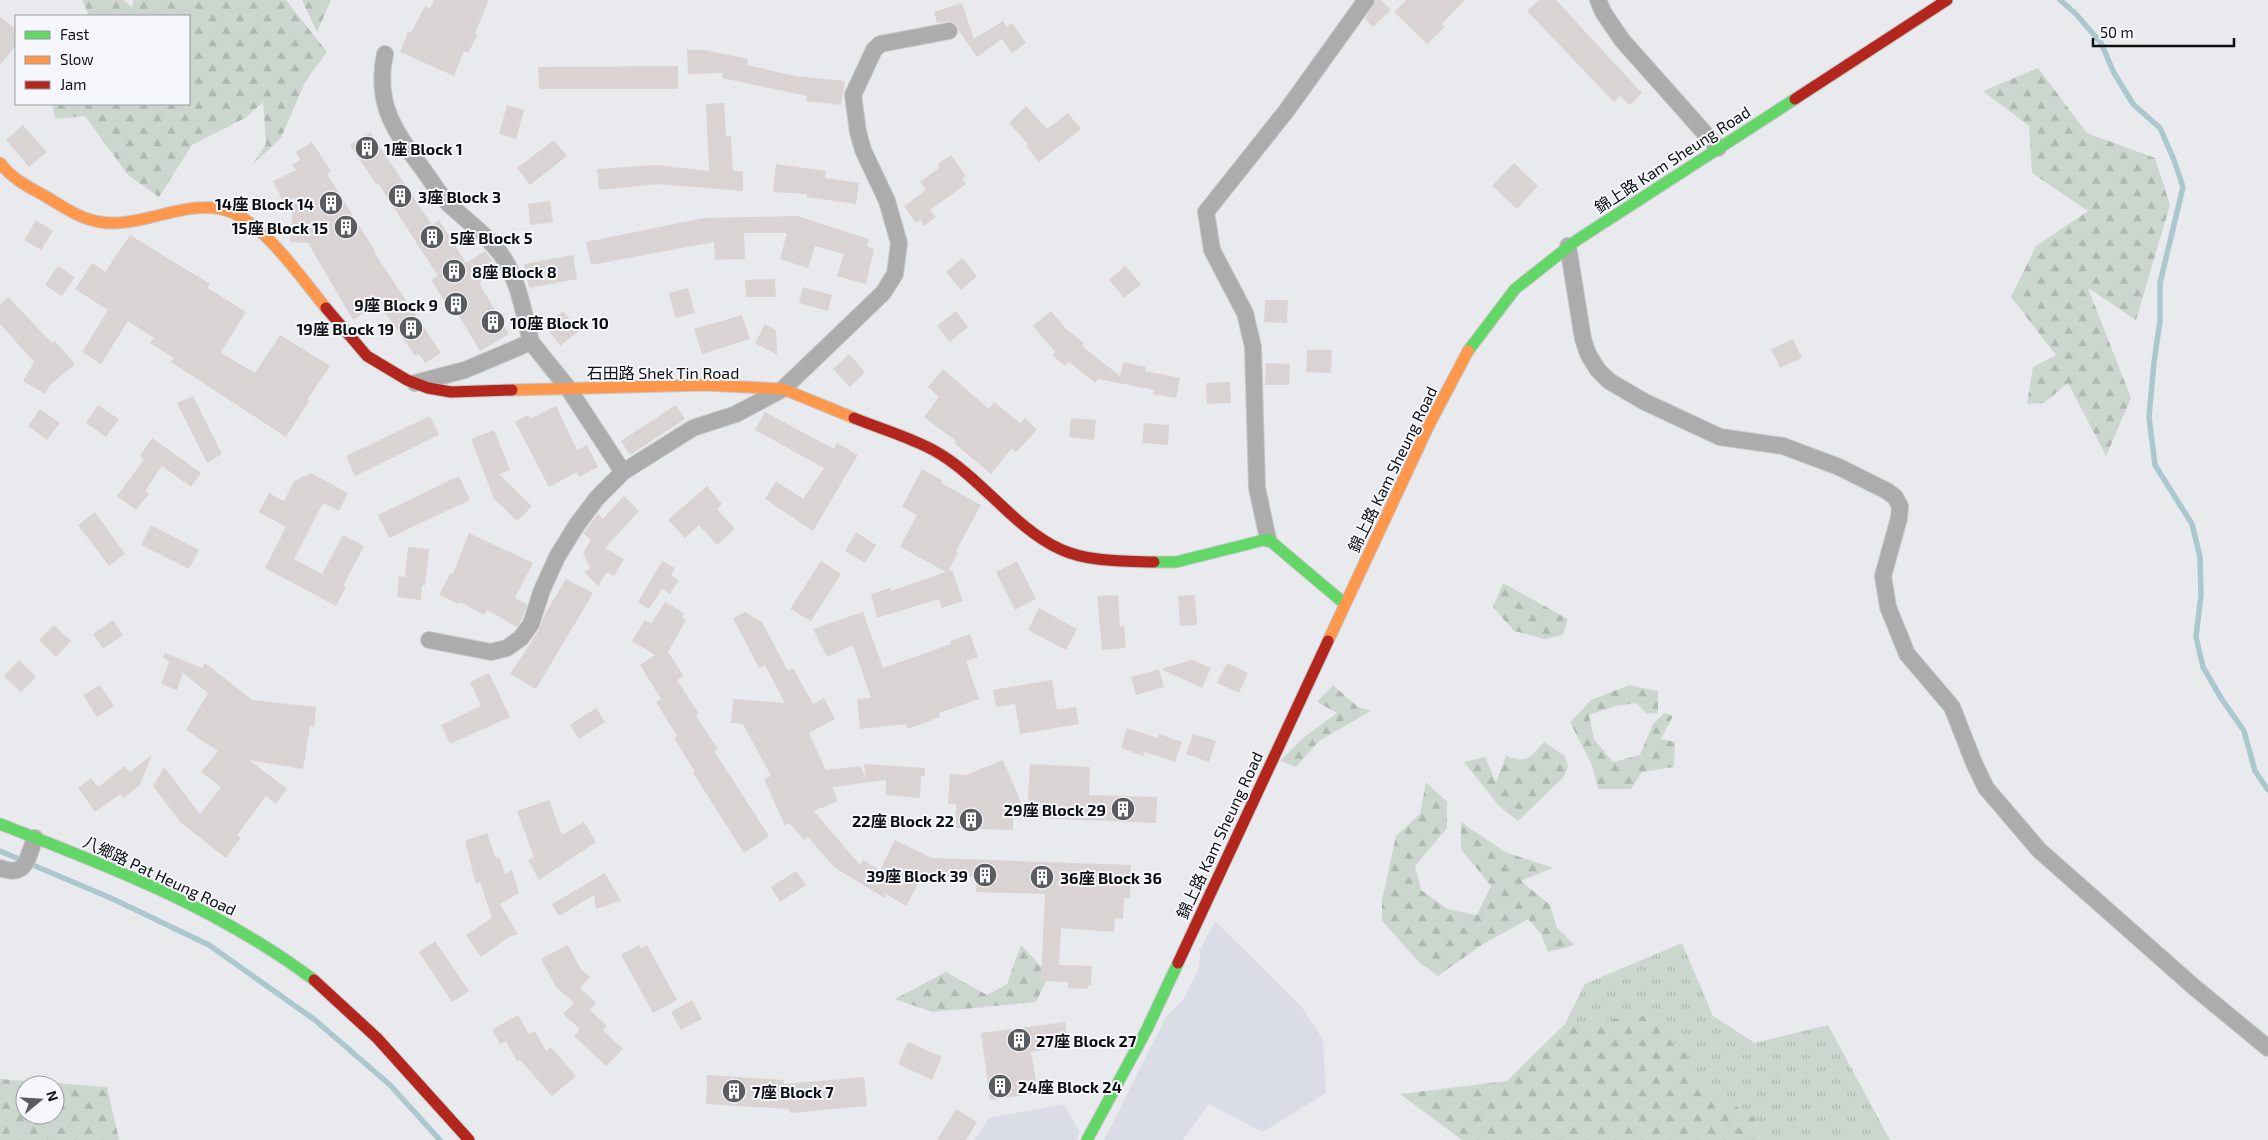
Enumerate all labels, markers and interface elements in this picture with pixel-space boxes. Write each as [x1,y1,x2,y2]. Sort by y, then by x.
legend [15,15,190,105]
scale bar [2093,15,2234,47]
text: 50 m [2100,23,2134,41]
text: Fast [60,25,90,43]
text: Slow [60,50,94,68]
text: Jam [60,75,86,93]
street label: 錦上路 Kam Sheung Road [1590,101,1754,217]
building icon: 1座 Block 1 [354,135,380,161]
place label: 1座 Block 1 [384,139,463,158]
building icon: 3座 Block 3 [387,183,413,209]
place label: 3座 Block 3 [418,187,501,206]
building icon: 14座 Block 14 [318,190,344,216]
place label: 14座 Block 14 [215,194,314,213]
building icon: 15座 Block 15 [333,214,359,240]
place label: 15座 Block 15 [232,218,328,237]
building icon: 5座 Block 5 [419,224,445,250]
place label: 5座 Block 5 [450,228,533,247]
building icon: 8座 Block 8 [441,258,467,284]
place label: 8座 Block 8 [472,262,557,281]
building icon: 9座 Block 9 [443,291,469,317]
place label: 9座 Block 9 [354,295,438,314]
building icon: 10座 Block 10 [480,309,506,335]
place label: 10座 Block 10 [510,313,609,332]
building icon: 19座 Block 19 [398,315,424,341]
place label: 19座 Block 19 [296,319,394,338]
street label: 石田路 Shek Tin Road [587,363,739,382]
street label: 錦上路 Kam Sheung Road [1344,383,1440,555]
street label: 錦上路 Kam Sheung Road [1172,748,1266,922]
building icon: 29座 Block 29 [1110,796,1136,822]
place label: 29座 Block 29 [1004,800,1106,819]
building icon: 22座 Block 22 [958,807,984,833]
place label: 22座 Block 22 [852,811,954,830]
street label: 八鄉路 Pat Heung Road [81,831,239,919]
building icon: 39座 Block 39 [972,862,998,888]
building icon: 36座 Block 36 [1029,864,1055,890]
place label: 39座 Block 39 [866,866,968,885]
place label: 36座 Block 36 [1060,868,1162,887]
building icon: 27座 Block 27 [1006,1027,1032,1053]
place label: 27座 Block 27 [1036,1031,1137,1050]
building icon: 24座 Block 24 [987,1073,1013,1099]
north arrow [15,1075,65,1125]
place label: 24座 Block 24 [1018,1077,1122,1096]
building icon: 7座 Block 7 [721,1078,747,1104]
place label: 7座 Block 7 [752,1082,834,1101]
text: N [43,1088,62,1103]

